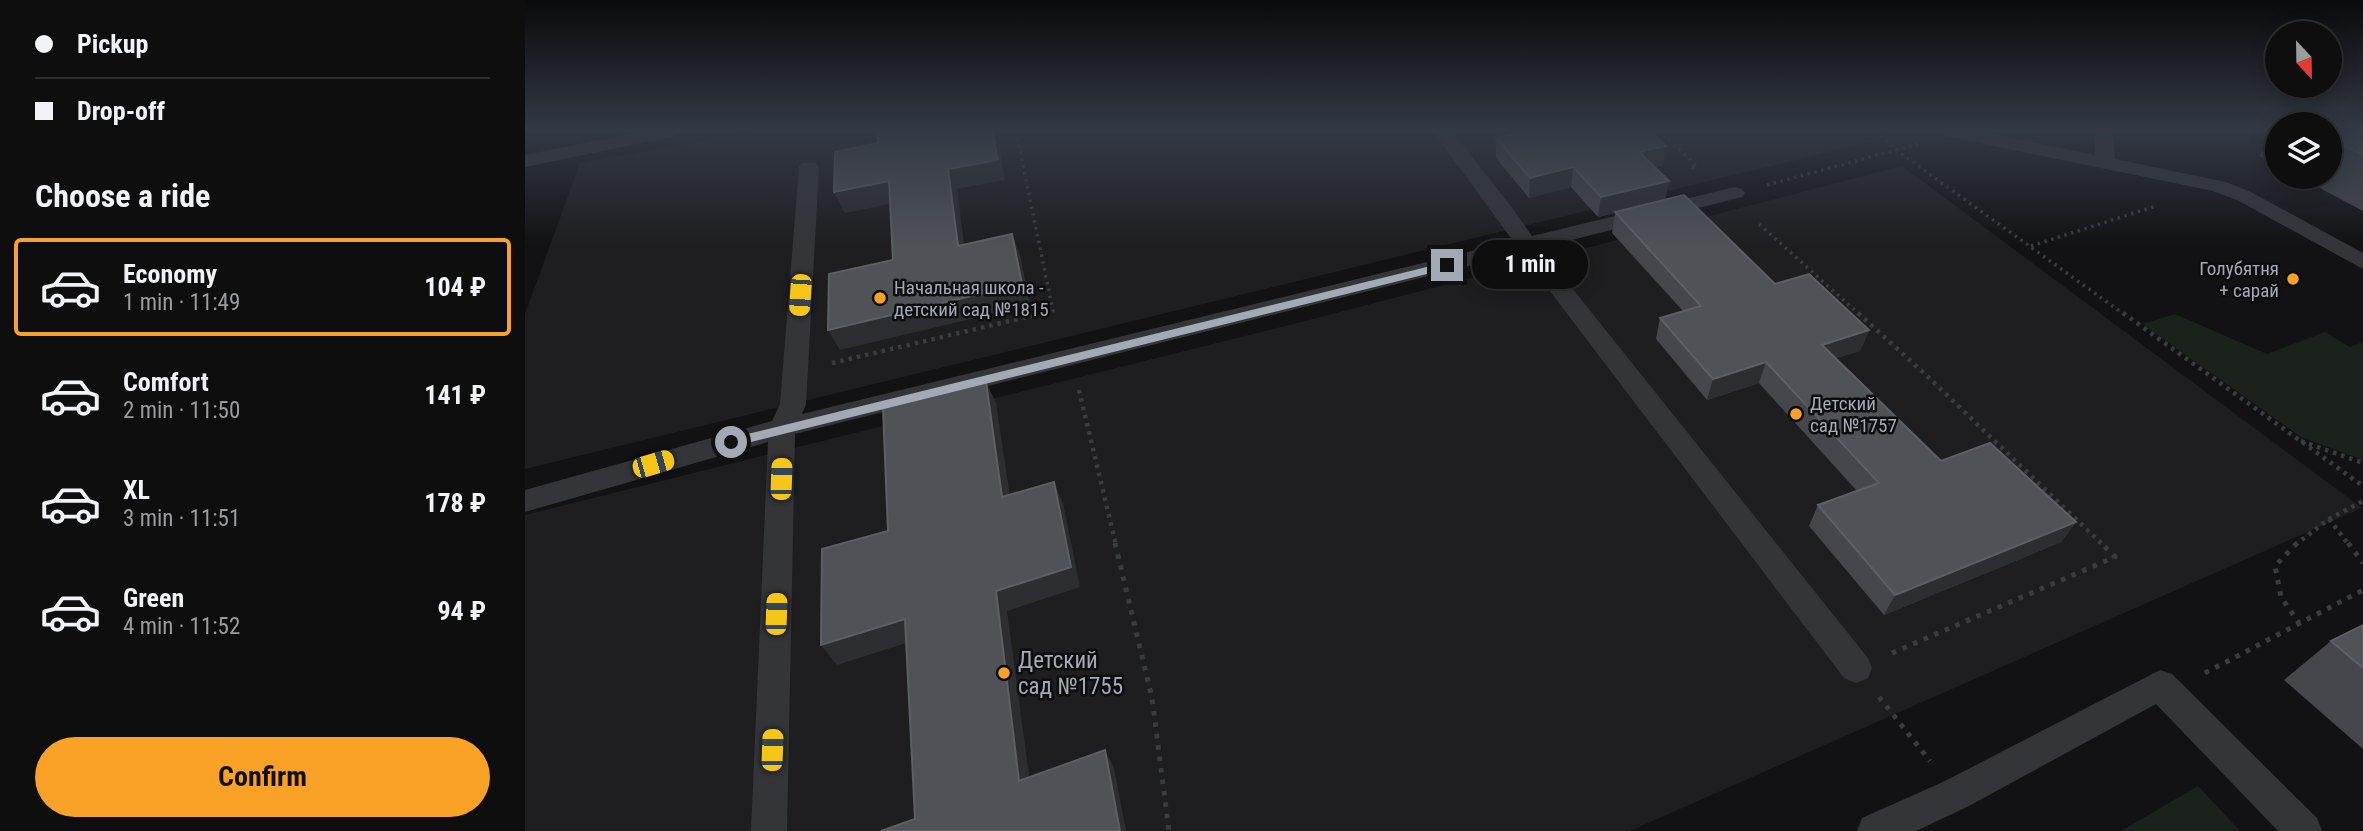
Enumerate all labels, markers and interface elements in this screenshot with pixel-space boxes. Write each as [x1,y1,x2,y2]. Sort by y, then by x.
north arrow [2265,21,2341,98]
map controls [2265,21,2342,189]
text: Pickup [77,29,148,59]
text: Drop-off [77,96,165,126]
button: layers [2265,112,2342,189]
text: Choose a ride [35,177,210,215]
callout: 1 min [1471,240,1587,290]
route end [1431,249,1463,281]
text: 1 min [1504,251,1556,278]
icon: car [39,256,102,319]
place label: Голубятня + сарай [2199,257,2279,302]
text: Economy [123,259,217,289]
marker: Голубятня + сарай [2285,271,2301,287]
text: 104 ₽ [424,272,486,302]
car [789,273,812,317]
place label: Начальная школа - детский сад №1815 [894,276,1049,321]
text: 1 min · 11:49 [123,289,240,316]
marker: Начальная школа - детский сад №1815 [872,290,888,306]
icon: car [39,364,102,427]
text: Comfort [123,367,209,397]
text: 141 ₽ [424,380,486,410]
place label: Детский сад №1757 [1810,392,1897,437]
text: 2 min · 11:50 [123,397,240,424]
marker: Детский сад №1757 [1788,406,1804,422]
route start [715,426,747,458]
car [630,448,677,480]
car [770,458,793,500]
icon: car [39,472,102,535]
text: XL [123,475,150,505]
text: 178 ₽ [424,488,486,518]
text: 3 min · 11:51 [123,505,240,532]
icon: car [39,580,102,643]
text: Green [123,583,184,613]
car [765,593,788,635]
text: 94 ₽ [437,596,486,626]
text: 4 min · 11:52 [123,613,240,640]
place label: Детский сад №1755 [1018,647,1123,700]
marker: Детский сад №1755 [996,665,1012,681]
car [761,729,784,771]
button: Confirm [35,737,490,817]

